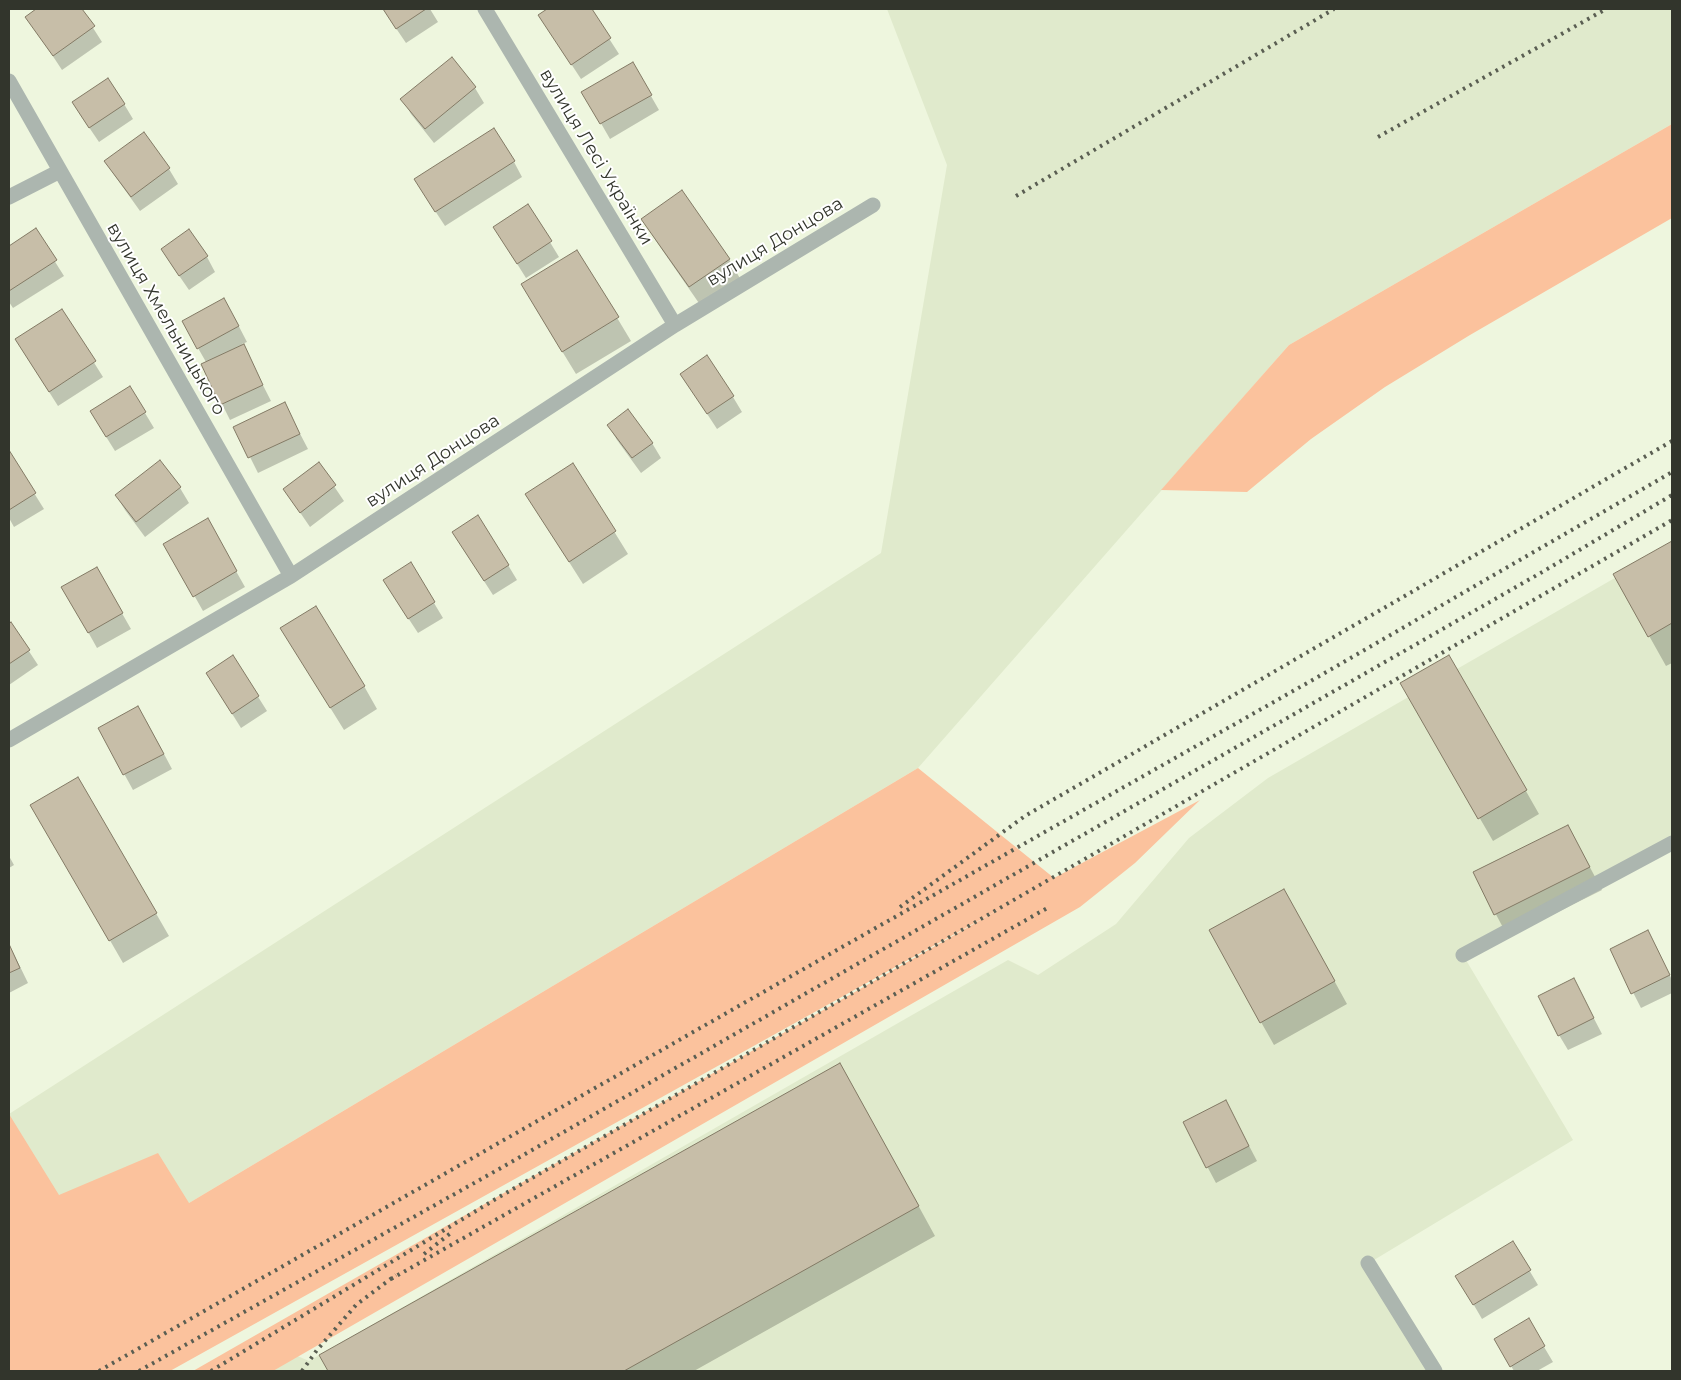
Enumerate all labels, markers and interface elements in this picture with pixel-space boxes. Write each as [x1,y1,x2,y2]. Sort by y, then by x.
street label: вулиця Лесі Українки [535,65,657,249]
street label: вулиця Донцова [703,193,847,291]
street label: вулиця Хмельницького [102,219,230,419]
street label: вулиця Донцова [362,410,504,512]

